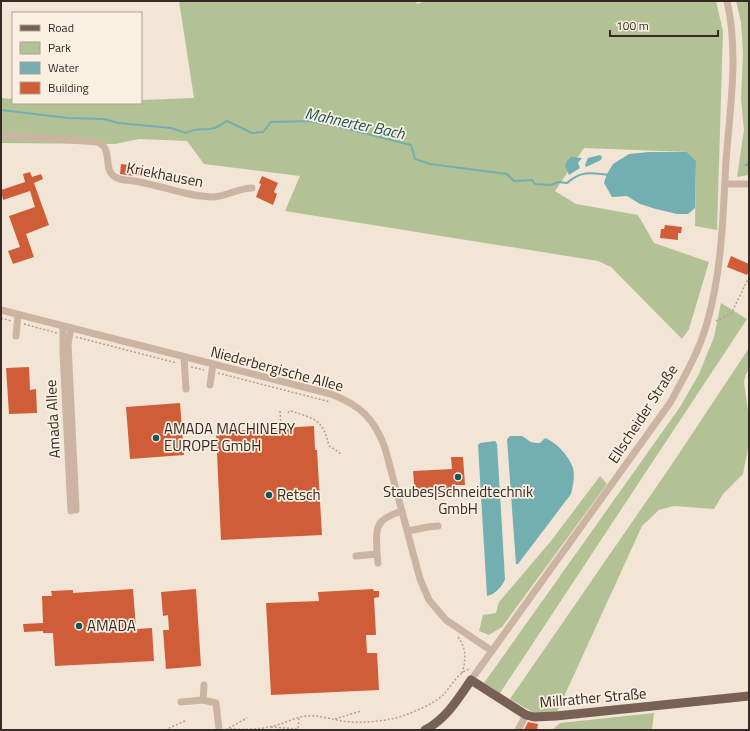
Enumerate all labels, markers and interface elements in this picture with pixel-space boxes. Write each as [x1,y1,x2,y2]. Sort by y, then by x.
legend [12,12,142,104]
scale bar [610,12,718,38]
text: 100 m [616,16,649,35]
text: Road [48,18,74,37]
text: Park [48,38,71,57]
text: Water [48,58,79,77]
text: Building [48,78,89,97]
water label: Mahnerter Bach [303,101,408,146]
street label: Kriekhausen [125,156,206,193]
street label: Niederbergische Allee [208,340,346,397]
street label: Ellscheider Straße [602,360,683,468]
street label: Amada Allee [39,379,66,459]
place label: AMADA MACHINERY EUROPE GmbH [164,417,295,457]
marker: AMADA MACHINERY EUROPE GmbH [151,433,161,443]
marker: Staubes|Schneidtechnik GmbH [453,472,463,482]
place label: Staubes|Schneidtechnik GmbH [383,480,533,520]
place label: Retsch [277,483,320,506]
marker: Retsch [264,490,274,500]
place label: AMADA [87,614,136,637]
marker: AMADA [74,621,84,631]
street label: Millrather Straße [539,681,647,714]

